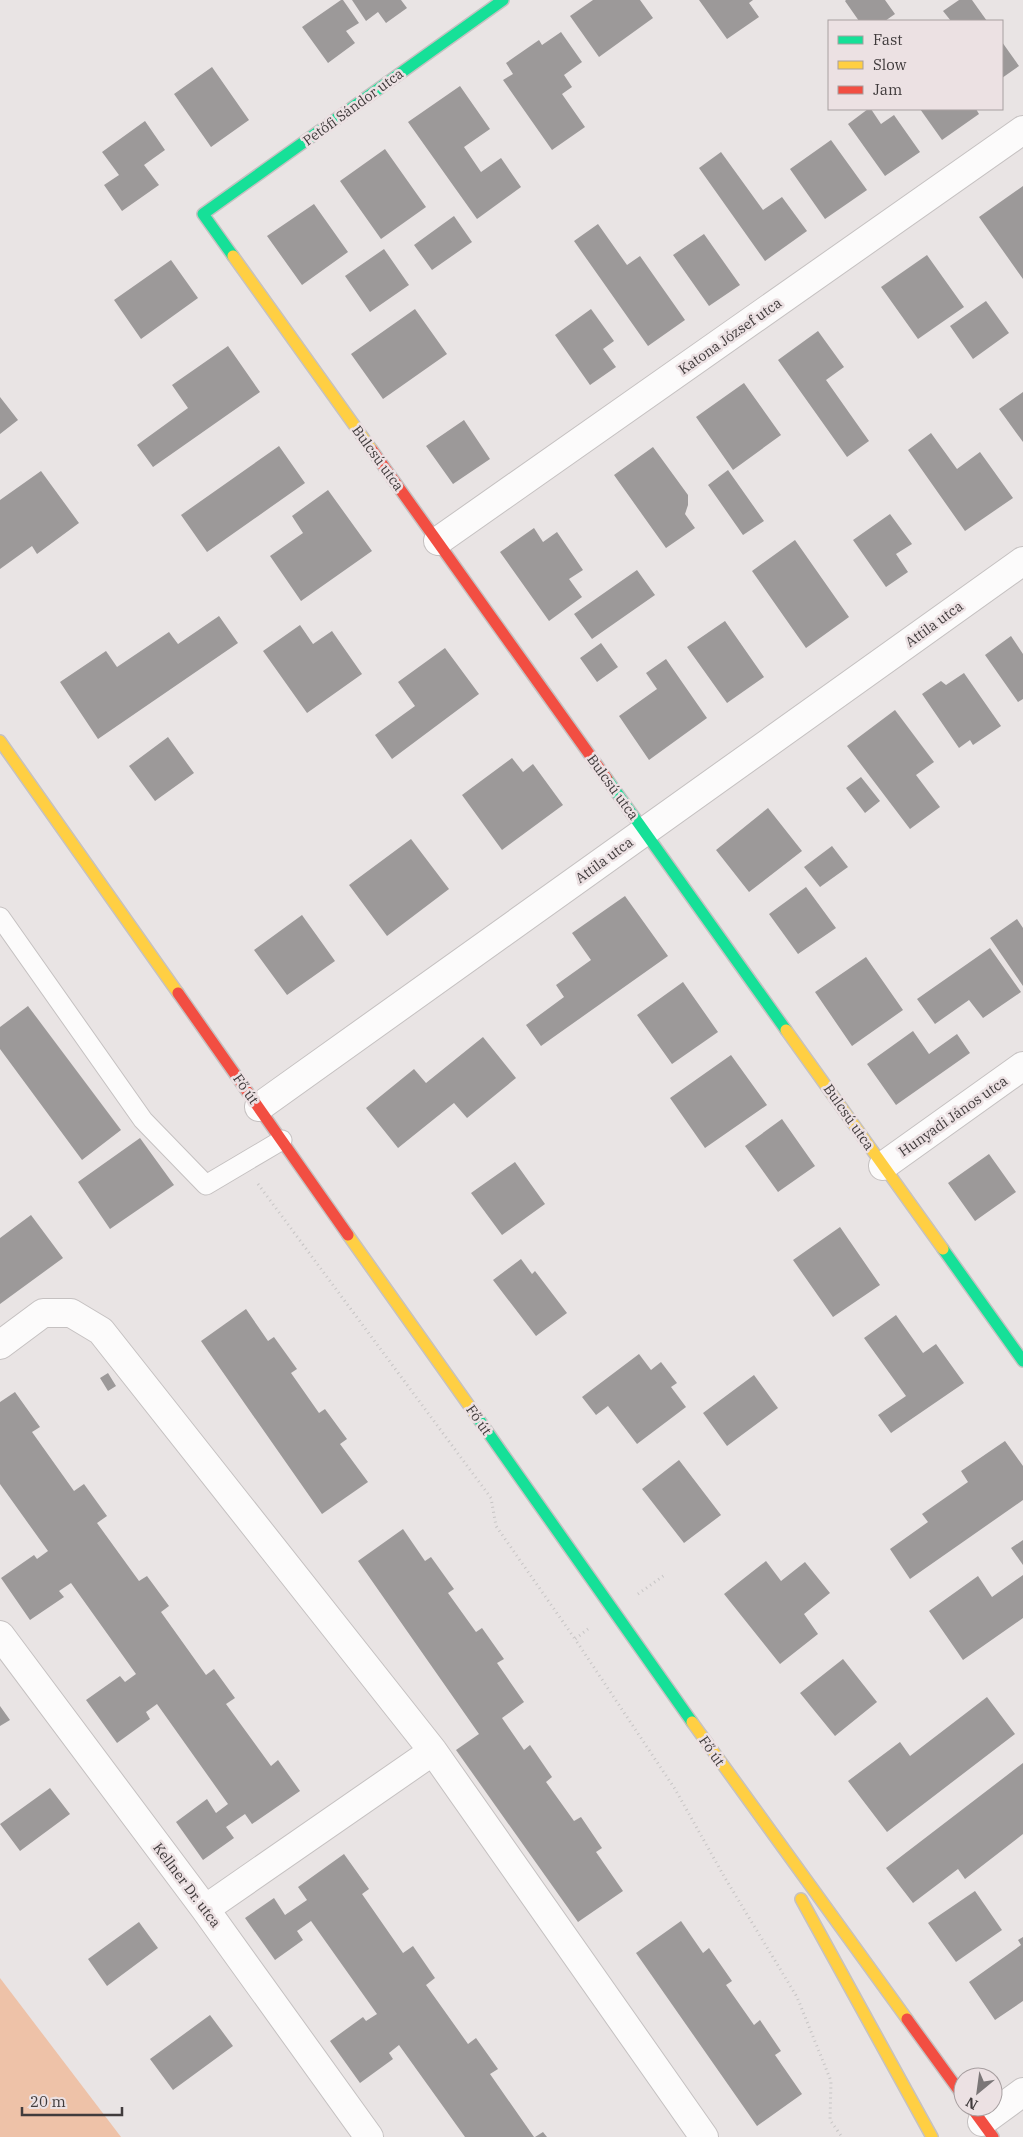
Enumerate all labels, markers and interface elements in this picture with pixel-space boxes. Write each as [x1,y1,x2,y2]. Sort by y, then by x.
legend [828,20,1003,110]
text: Fast [873,30,903,49]
text: Slow [873,55,907,74]
street label: Petőfi Sándor utca [299,64,407,150]
text: Jam [873,80,902,99]
street label: Katona József utca [675,294,785,378]
street label: Bulcsú utca [348,422,408,495]
street label: Attila utca [902,597,967,651]
street label: Bulcsú utca [583,751,643,824]
street label: Attila utca [572,833,637,887]
street label: Fő út [229,1070,263,1108]
street label: Hunyadi János utca [895,1071,1011,1160]
street label: Bulcsú utca [820,1080,879,1154]
street label: Fő út [462,1401,496,1439]
street label: Fő út [695,1732,729,1770]
street label: Kellner Dr. utca [149,1839,225,1931]
north arrow [953,2067,1003,2117]
scale bar [22,2084,122,2116]
text: 20 m [30,2092,66,2111]
text: N [962,2093,981,2114]

